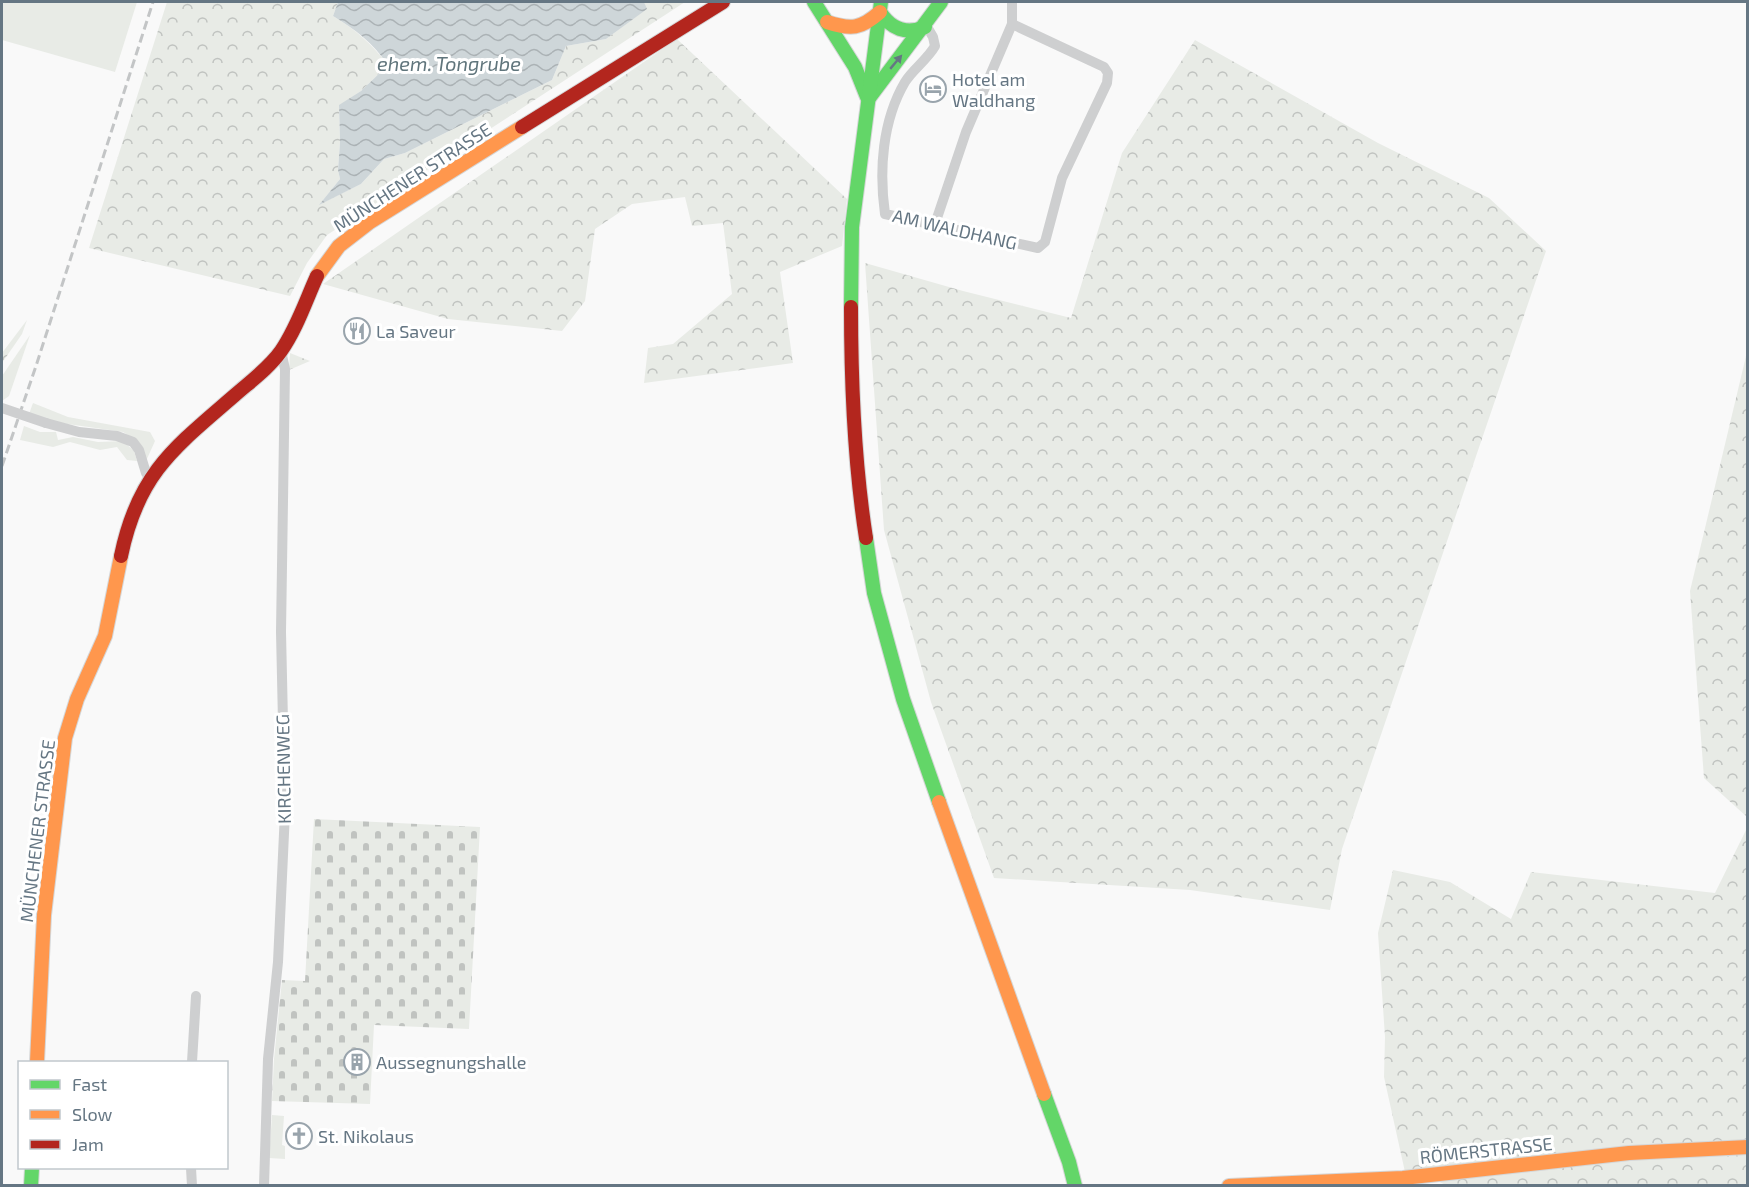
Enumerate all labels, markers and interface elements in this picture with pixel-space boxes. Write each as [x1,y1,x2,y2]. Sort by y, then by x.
water label: ehem. Tongrube [377,51,521,75]
one-way arrow [889,55,902,70]
place label: Hotel am Waldhang [952,68,1035,111]
hotel icon: Hotel am Waldhang [918,74,948,104]
street label: MÜNCHENER STRASSE [329,118,495,236]
street label: AM WALDHANG [891,204,1019,254]
restaurant icon: La Saveur [342,316,372,346]
place label: La Saveur [376,320,456,342]
street label: KIRCHENWEG [271,714,295,824]
street label: MÜNCHENER STRASSE [15,738,59,924]
building icon: Aussegnungshalle [342,1047,372,1077]
place label: Aussegnungshalle [376,1051,527,1073]
legend [18,1061,228,1169]
text: Fast [72,1073,107,1095]
text: Slow [72,1103,113,1125]
church icon: St. Nikolaus [284,1121,314,1151]
place label: St. Nikolaus [318,1125,414,1147]
street label: RÖMERSTRASSE [1419,1132,1553,1168]
text: Jam [72,1133,104,1155]

